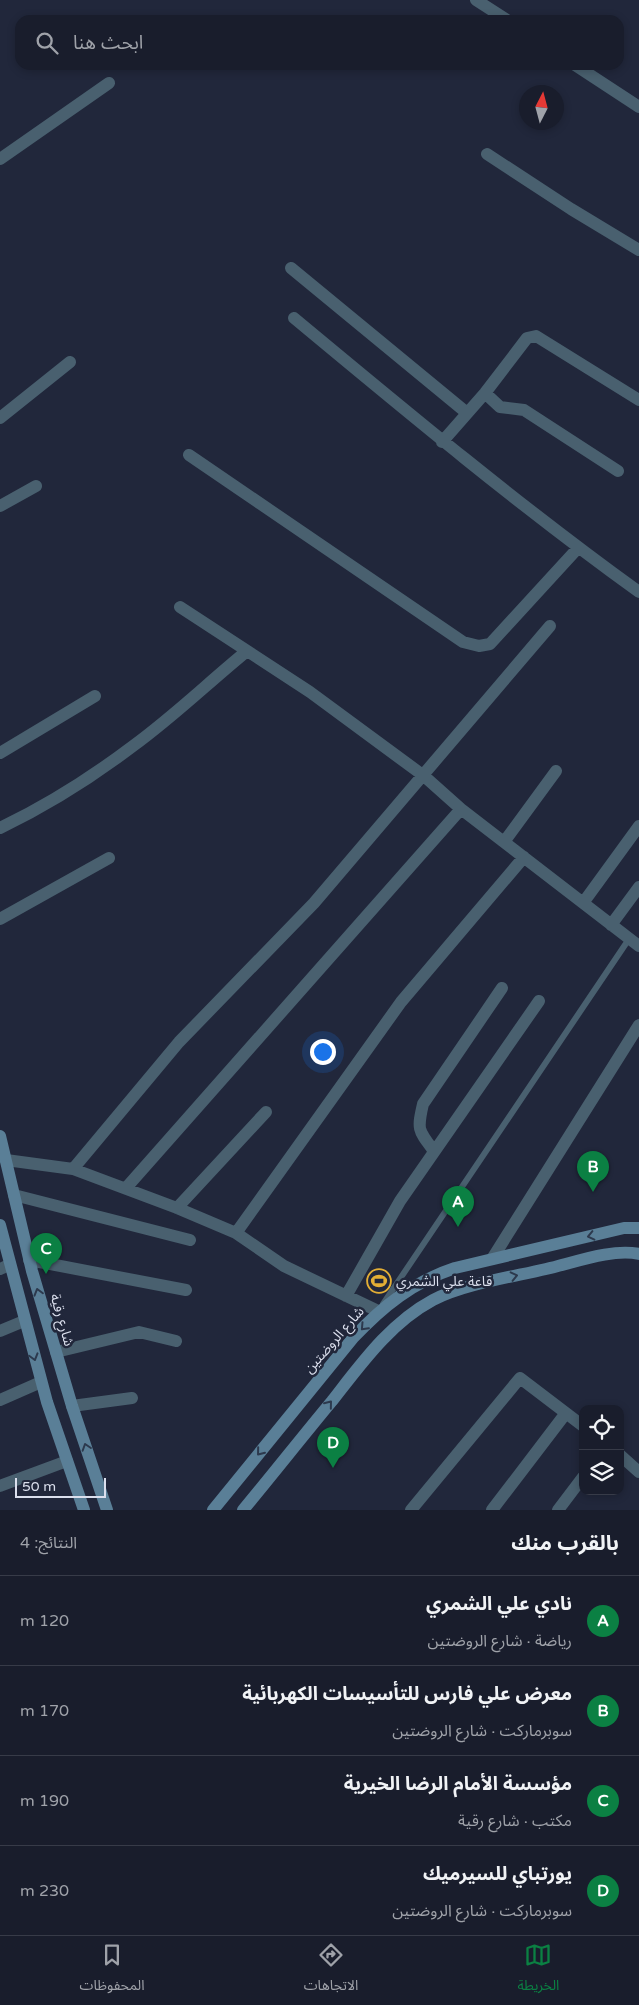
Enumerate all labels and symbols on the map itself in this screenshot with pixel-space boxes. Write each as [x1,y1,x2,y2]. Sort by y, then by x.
north arrow [519,85,564,130]
your location [310,1039,336,1065]
pin: B [577,1151,609,1192]
pin: A [442,1186,474,1227]
one-way arrow [587,1230,596,1241]
pin: C [30,1233,62,1274]
sports icon: قاعة علي الشمري [366,1268,392,1294]
one-way arrow [509,1271,518,1282]
place label: قاعة علي الشمري [396,1273,492,1292]
one-way arrow [33,1288,44,1296]
street label: شارع رقية [44,1292,78,1349]
street label: شارع الروضتين [300,1303,369,1378]
one-way arrow [361,1321,370,1330]
one-way arrow [28,1352,39,1361]
one-way arrow [323,1401,332,1410]
pin: D [317,1427,349,1468]
one-way arrow [81,1444,91,1452]
one-way arrow [256,1446,265,1455]
scale bar [15,1475,106,1498]

